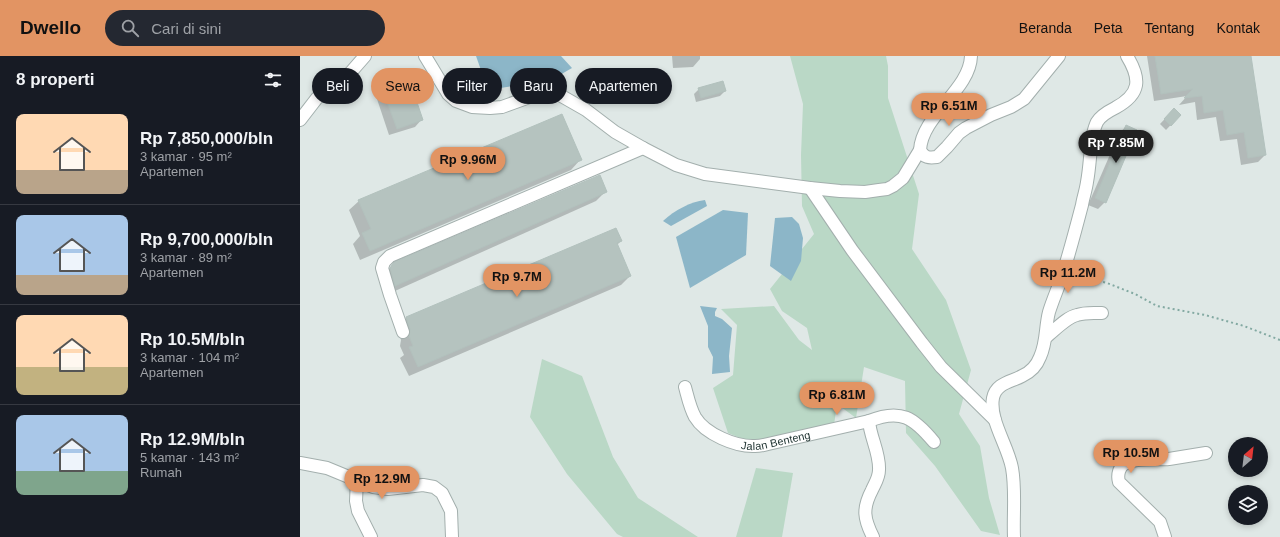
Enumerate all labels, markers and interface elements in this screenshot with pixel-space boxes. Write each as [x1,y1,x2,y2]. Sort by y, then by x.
search box [105,10,385,46]
text: Dwello [20,17,81,38]
icon: search [119,17,141,39]
text: Cari di sini [151,20,221,37]
text: Beranda [1019,20,1072,36]
text: Peta [1094,20,1123,36]
text: Tentang [1145,20,1194,36]
text: Kontak [1216,20,1260,36]
chip: Beli [312,68,363,104]
chip: Sewa [371,68,434,104]
chip: Filter [442,68,502,104]
chip: Baru [510,68,567,104]
chip: Apartemen [575,68,672,104]
icon: filters [262,69,284,91]
text: 8 properti [16,70,94,89]
pin: Rp 6.51M [908,93,990,127]
text: Rp 6.51M [920,98,978,113]
text: Rp 7,850,000/bln [140,129,273,148]
icon: home [48,130,96,178]
pin: Rp 7.85M [1075,130,1157,164]
text: Rp 7.85M [1087,135,1145,150]
pin: Rp 9.96M [427,147,509,181]
text: 3 kamar · 95 m² [140,149,232,164]
text: Rp 9.96M [439,152,497,167]
text: Apartemen [140,164,204,179]
text: Rp 9,700,000/bln [140,230,273,249]
icon: home [48,231,96,279]
text: 3 kamar · 89 m² [140,250,232,265]
pin: Rp 11.2M [1027,260,1109,294]
pin: Rp 9.7M [480,264,554,298]
text: Apartemen [140,265,204,280]
text: Rp 11.2M [1040,265,1096,280]
text: Rp 9.7M [492,269,542,284]
text: Rp 10.5M/bln [140,330,245,349]
icon: home [48,331,96,379]
text: 3 kamar · 104 m² [140,350,239,365]
text: Apartemen [140,365,204,380]
pin: Rp 6.81M [796,382,878,416]
text: Rp 6.81M [808,387,866,402]
street label: Jalan Benteng [740,429,812,452]
text: Rp 12.9M/bln [140,430,245,449]
icon: home [48,431,96,479]
north arrow [1228,437,1268,477]
map controls [1228,437,1268,525]
pin: Rp 10.5M [1090,440,1172,474]
text: Rp 10.5M [1102,445,1160,460]
text: 5 kamar · 143 m² [140,450,239,465]
text: Rumah [140,465,182,480]
pin: Rp 12.9M [341,466,423,500]
text: Rp 12.9M [353,471,411,486]
button: layers [1228,485,1268,525]

